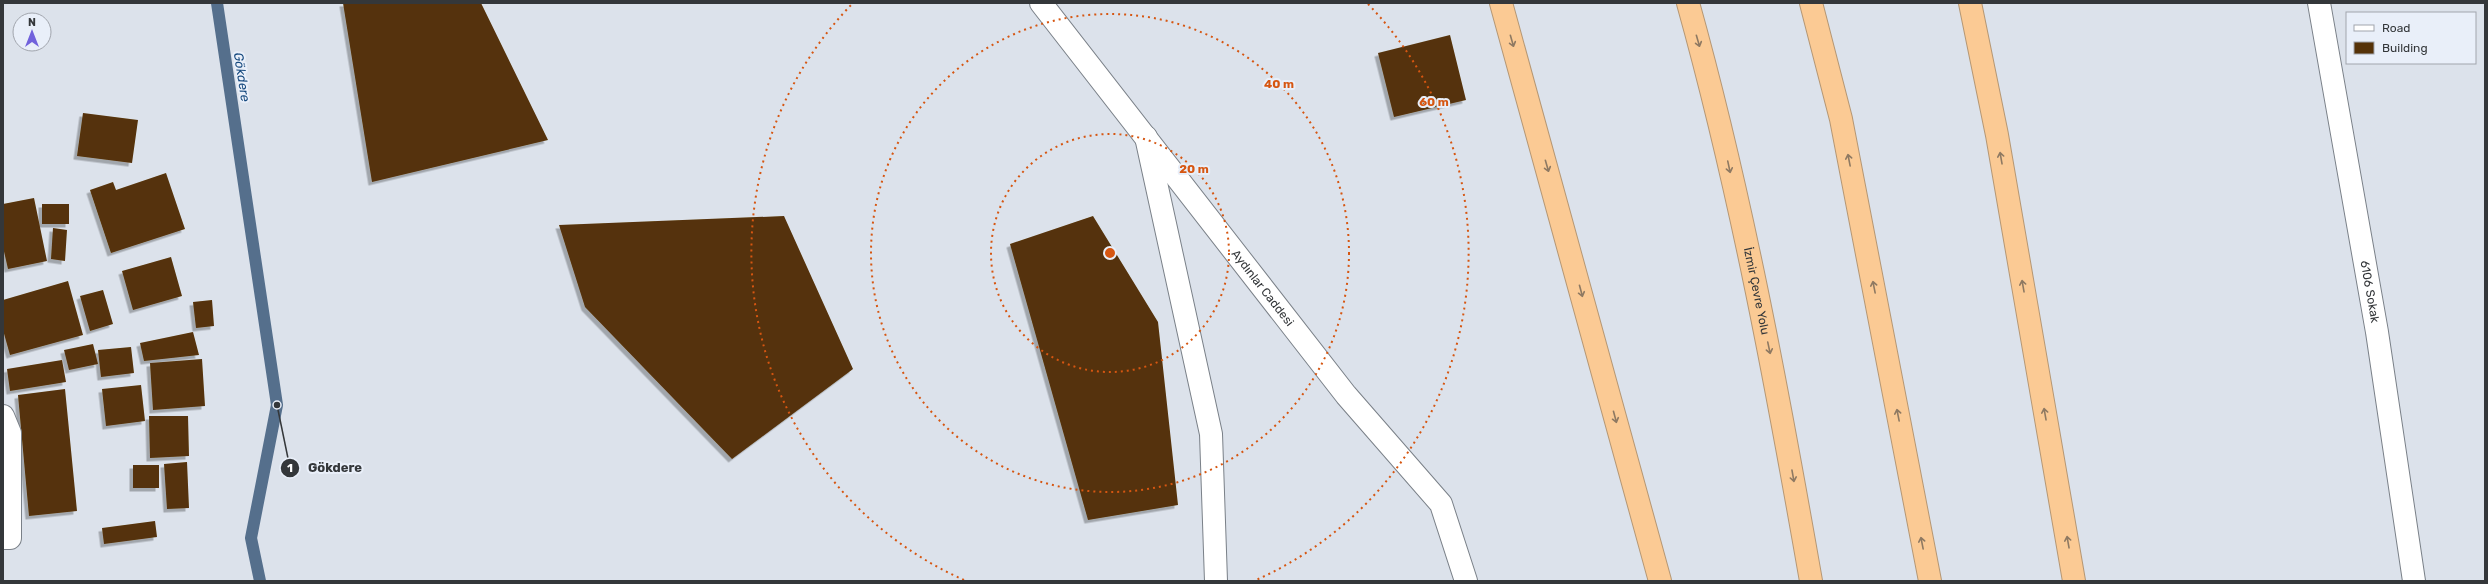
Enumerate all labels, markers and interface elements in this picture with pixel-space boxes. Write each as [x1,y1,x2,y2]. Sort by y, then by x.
north arrow [12,12,52,52]
legend [2346,12,2476,64]
text: N [28,16,36,29]
text: Road [2382,21,2410,35]
one-way arrow [1509,34,1516,47]
one-way arrow [1695,34,1702,47]
text: Building [2382,41,2428,55]
water label: Gökdere [231,51,253,103]
text: 40 m [1264,77,1294,91]
text: 60 m [1419,95,1449,109]
one-way arrow [1997,152,2005,165]
one-way arrow [1845,153,1853,166]
one-way arrow [1544,159,1551,172]
one-way arrow [1726,160,1734,173]
text: 20 m [1179,162,1209,176]
centre of rings [1103,246,1117,260]
street label: İzmir Çevre Yolu [1741,246,1772,336]
street label: Aydınlar Caddesi [1229,247,1297,329]
street label: 6106 Sokak [2357,259,2382,325]
one-way arrow [2019,280,2027,293]
one-way arrow [1869,281,1877,294]
one-way arrow [1578,284,1585,297]
one-way arrow [1766,342,1774,355]
one-way arrow [2041,408,2049,421]
one-way arrow [1894,409,1902,422]
one-way arrow [1612,410,1619,423]
callout: Gökdere [280,455,370,480]
text: Gökdere [308,460,362,475]
text: 1 [287,461,293,475]
one-way arrow [1789,469,1797,482]
one-way arrow [2063,536,2071,549]
one-way arrow [1918,537,1926,550]

